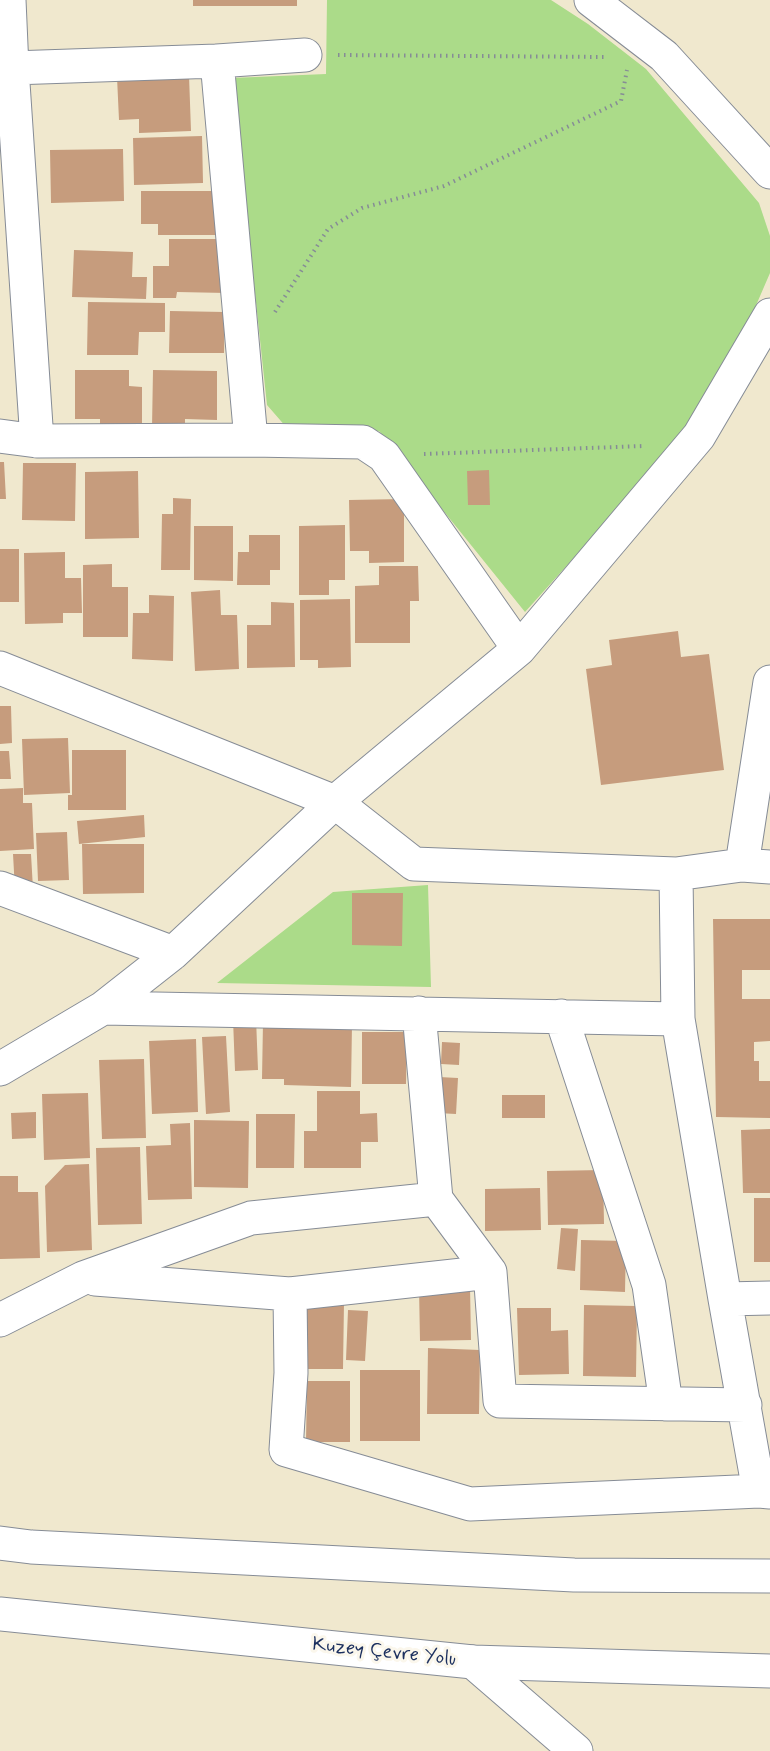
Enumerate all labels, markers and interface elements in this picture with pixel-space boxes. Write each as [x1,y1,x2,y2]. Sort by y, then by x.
street label: Kuzey Çevre Yolu [311,1634,457,1672]

